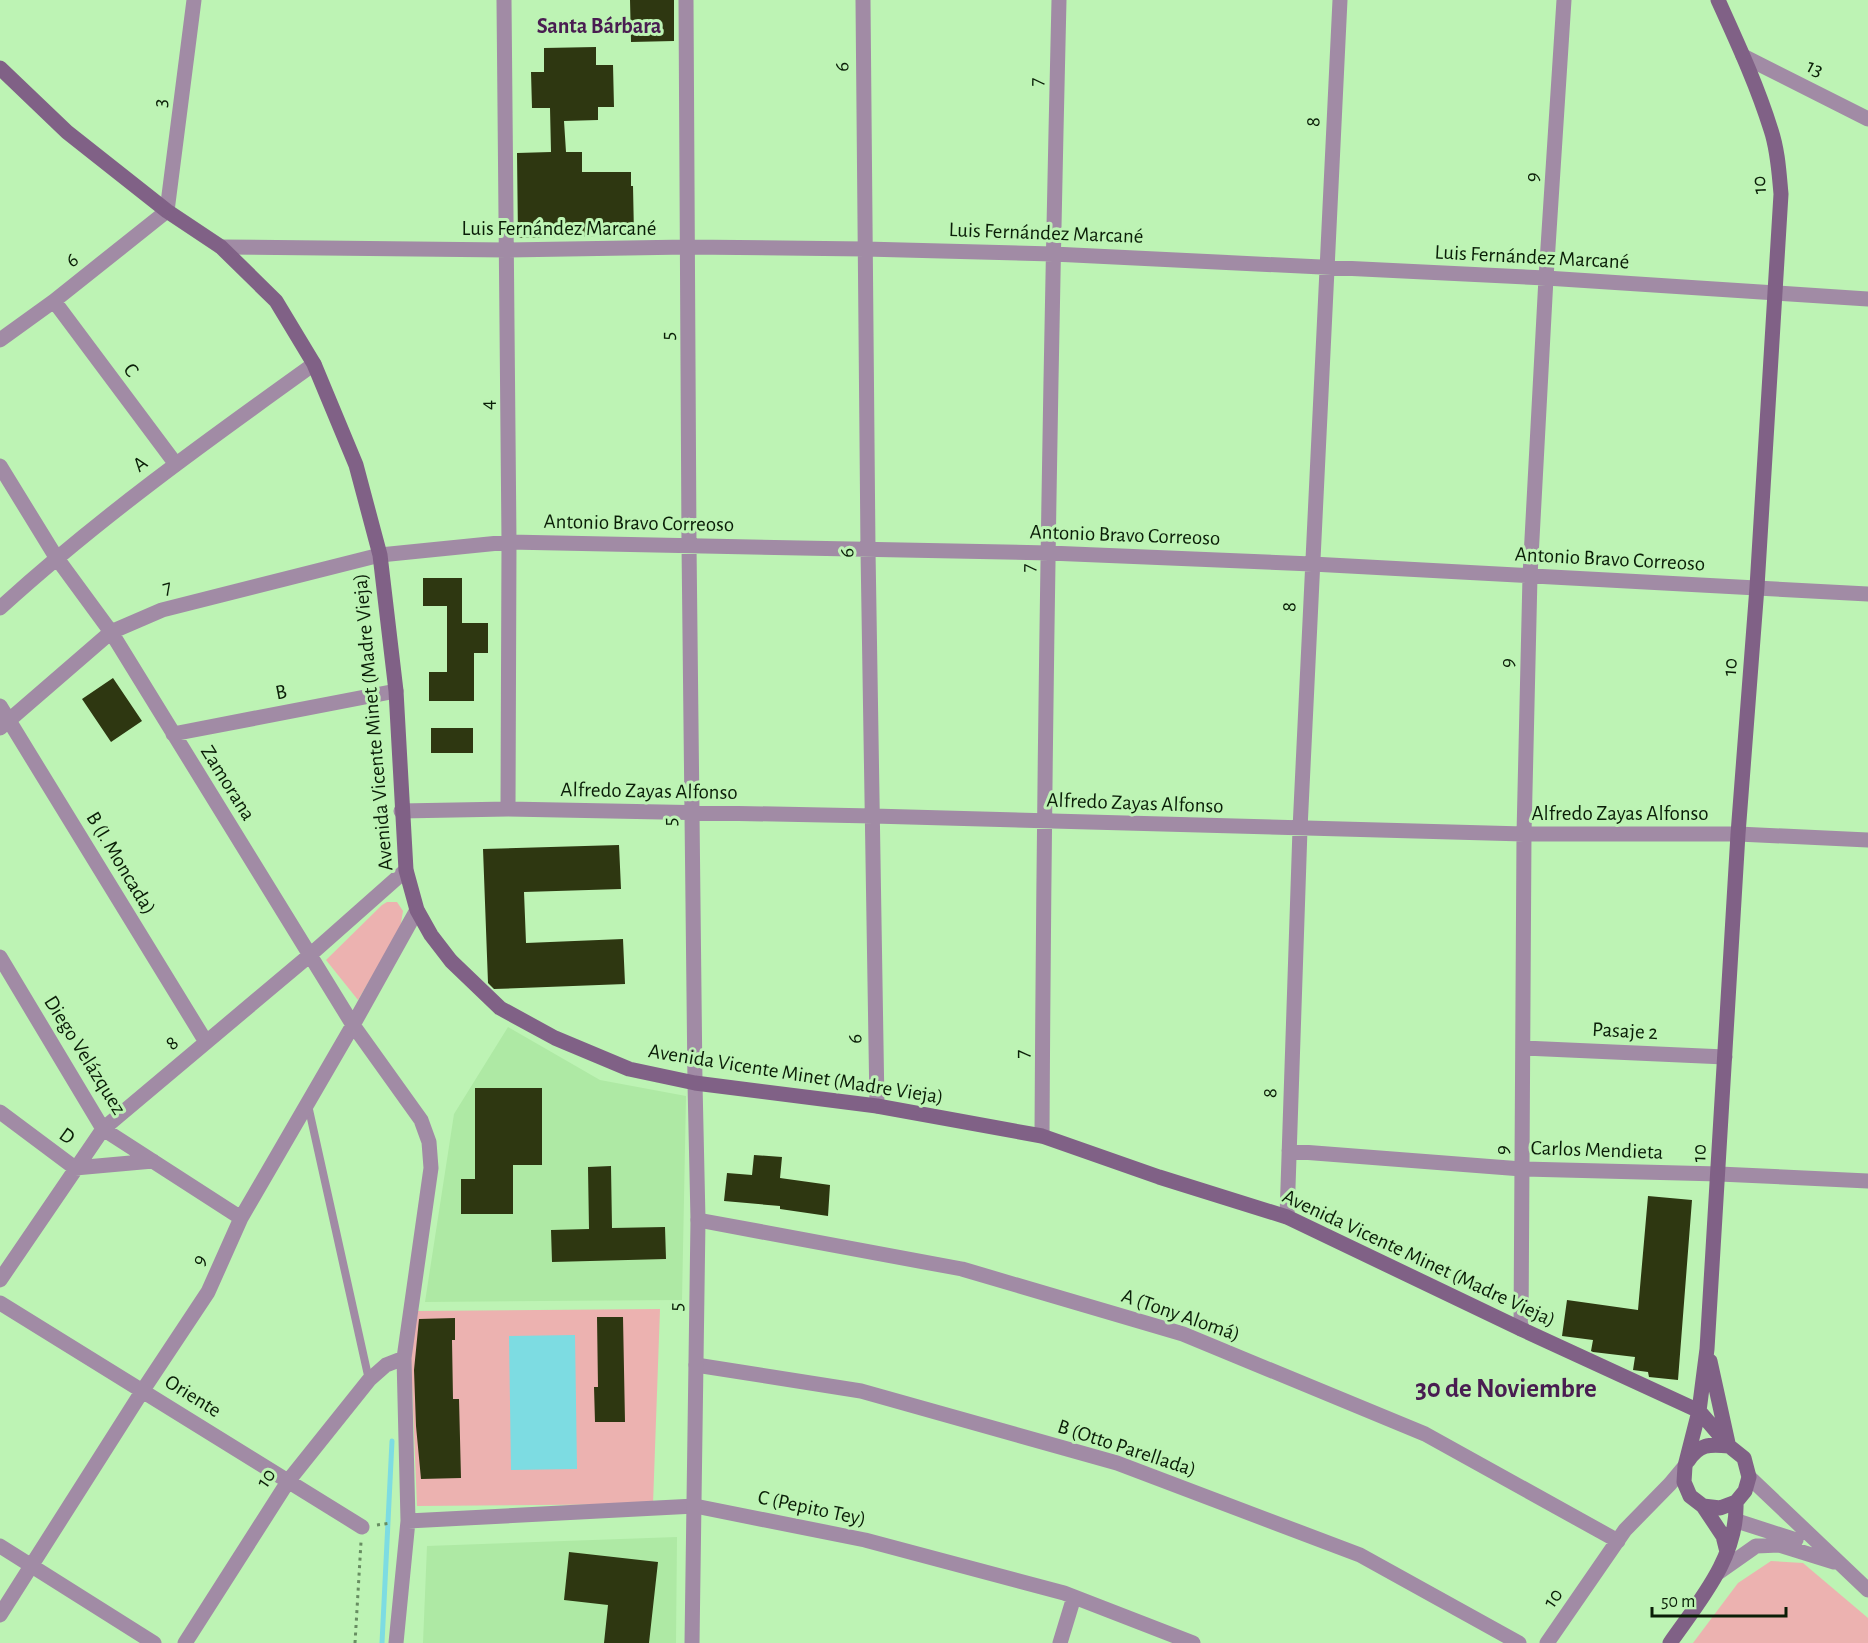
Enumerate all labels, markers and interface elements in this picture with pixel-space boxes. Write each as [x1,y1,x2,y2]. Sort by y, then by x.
district label: Santa Bárbara [537,15,662,37]
street label: 13 [1803,55,1827,81]
street label: 6 [831,62,853,72]
street label: 7 [1025,77,1047,87]
street label: 3 [149,97,171,109]
street label: 8 [1302,116,1324,128]
street label: 9 [1521,171,1543,183]
street label: 10 [1748,175,1770,195]
street label: Luis Fernández Marcané [462,218,656,239]
street label: Luis Fernández Marcané [948,219,1144,247]
street label: Luis Fernández Marcané [1434,241,1630,273]
street label: 6 [62,249,82,271]
street label: 5 [657,332,678,340]
street label: C [119,359,143,381]
street label: 4 [477,400,498,410]
street label: A [129,452,151,476]
street label: Antonio Bravo Correoso [544,511,734,535]
street label: Antonio Bravo Correoso [1029,521,1221,549]
street label: Antonio Bravo Correoso [1514,544,1706,574]
street label: 6 [836,548,858,558]
street label: 7 [1017,563,1039,573]
street label: Avenida Vicente Minet (Madre Vieja) [350,572,396,872]
street label: 7 [160,576,174,598]
street label: 8 [1278,601,1300,613]
street label: 10 [1719,657,1741,677]
street label: 9 [1496,658,1518,668]
street label: B [273,681,289,703]
street label: Zamorana [197,742,259,824]
street label: Alfredo Zayas Alfonso [560,779,738,803]
street label: Alfredo Zayas Alfonso [1046,789,1224,817]
street label: Alfredo Zayas Alfonso [1531,803,1709,824]
street label: B (I. Moncada) [82,808,160,918]
street label: 5 [659,817,681,827]
street label: Diego Velázquez [40,992,130,1118]
street label: Pasaje 2 [1592,1019,1658,1043]
street label: 8 [161,1032,183,1054]
street label: 6 [844,1034,866,1044]
street label: Avenida Vicente Minet (Madre Vieja) [647,1040,945,1108]
street label: 7 [1012,1049,1033,1058]
street label: 8 [1259,1088,1281,1098]
street label: D [55,1124,79,1148]
street label: Carlos Mendieta [1530,1137,1664,1163]
street label: 10 [1688,1143,1710,1163]
street label: 9 [1491,1145,1512,1155]
street label: Avenida Vicente Minet (Madre Vieja) [1279,1185,1559,1331]
street label: 9 [187,1251,211,1269]
street label: A (Tony Alomá) [1119,1285,1243,1345]
street label: 5 [665,1302,687,1312]
street label: Oriente [161,1371,225,1421]
district label: 30 de Noviembre [1415,1375,1597,1402]
street label: B (Otto Parellada) [1055,1416,1199,1480]
street label: 10 [252,1465,280,1491]
street label: C (Pepito Tey) [756,1486,868,1530]
scale bar [1652,1580,1786,1618]
street label: 10 [1539,1584,1567,1612]
text: 50 m [1661,1593,1695,1611]

